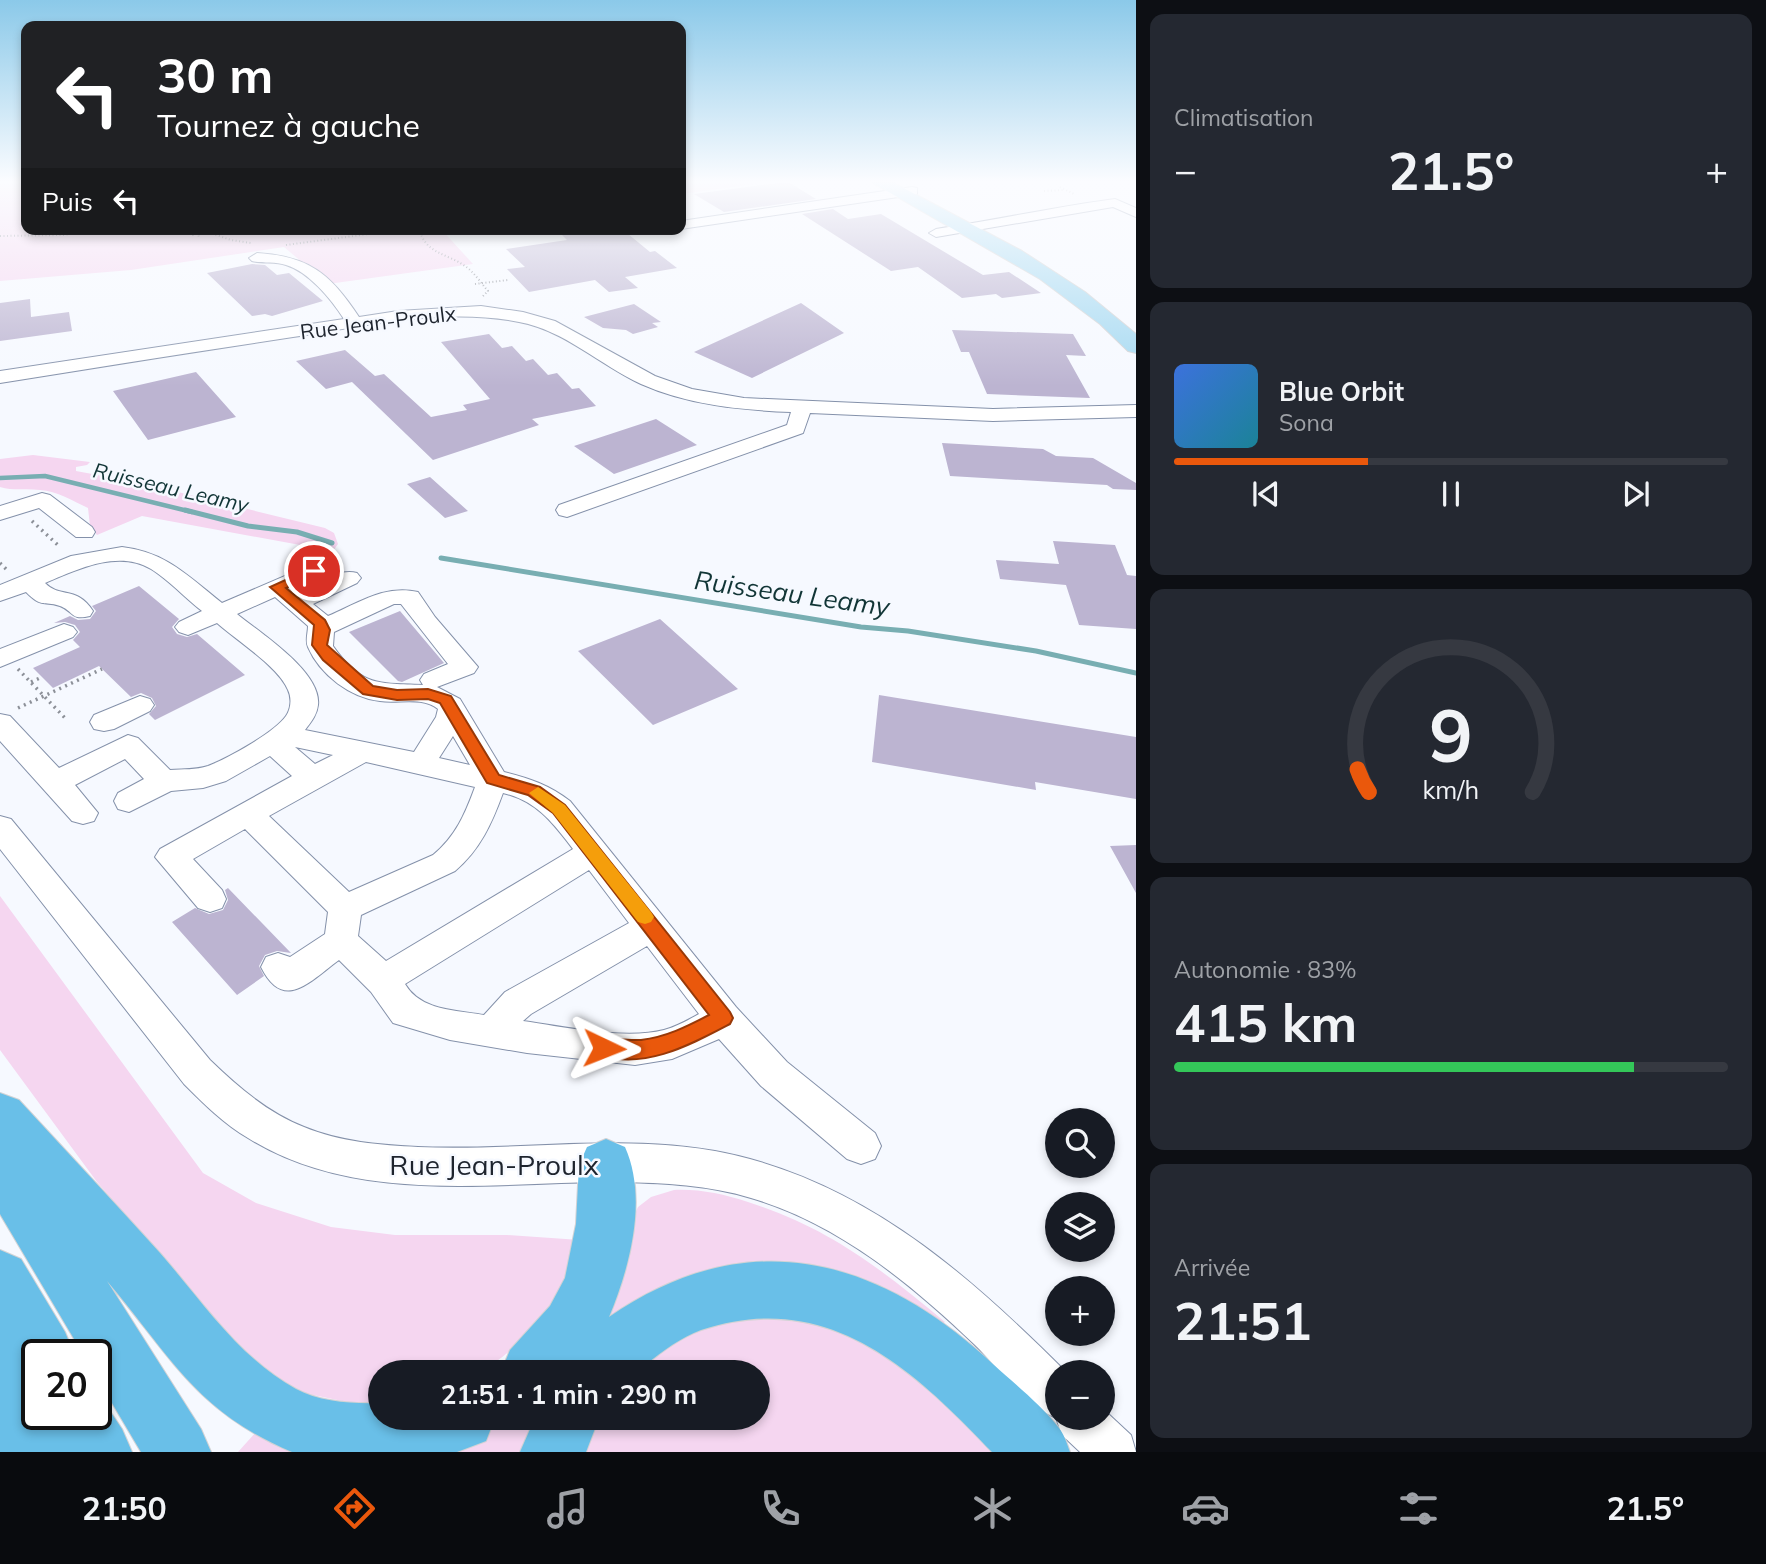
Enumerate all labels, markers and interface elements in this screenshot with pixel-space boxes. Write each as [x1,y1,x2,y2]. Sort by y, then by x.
text: 30 m [157,44,273,105]
icon: left [42,49,133,140]
text: Climatisation [1174,103,1314,132]
text: Tournez à gauche [157,105,420,145]
text: 21.5° [1388,138,1514,203]
text: − [1174,146,1197,194]
text: + [1705,146,1728,194]
icon: left [107,182,145,220]
text: Puis [42,185,93,218]
street label: Rue Jean-Proulx [298,300,458,344]
text: Blue Orbit [1279,375,1404,408]
text: Sona [1279,408,1334,437]
water label: Ruisseau Leamy [91,456,252,518]
icon: previous [1247,475,1285,513]
icon: pause [1432,475,1470,513]
icon: next [1617,475,1655,513]
pin [284,541,344,601]
icon: arrive [295,552,333,590]
water label: Ruisseau Leamy [692,563,893,623]
text: 9 [1429,689,1473,780]
text: km/h [1423,774,1479,805]
text: Autonomie · 83% [1174,955,1357,984]
text: 415 km [1174,990,1357,1055]
position arrow [567,1011,641,1085]
map controls [1045,1108,1115,1430]
button: search [1045,1108,1115,1178]
street label: Rue Jean-Proulx [389,1147,599,1182]
button: layers [1045,1192,1115,1262]
text: Arrivée [1174,1253,1250,1282]
button: + [1045,1276,1115,1346]
text: 21:51 [1174,1288,1312,1353]
speed limit sign: 20 [21,1339,112,1430]
button: − [1045,1360,1115,1430]
text: 21:51 · 1 min · 290 m [441,1378,697,1411]
icon: directions [330,1484,379,1533]
icon: music [543,1484,592,1533]
icon: phone [756,1484,805,1533]
icon: climate [968,1484,1017,1533]
icon: car [1181,1484,1230,1533]
icon: filters [1394,1484,1443,1533]
text: 21:50 [82,1488,167,1528]
text: 21.5° [1606,1488,1684,1528]

